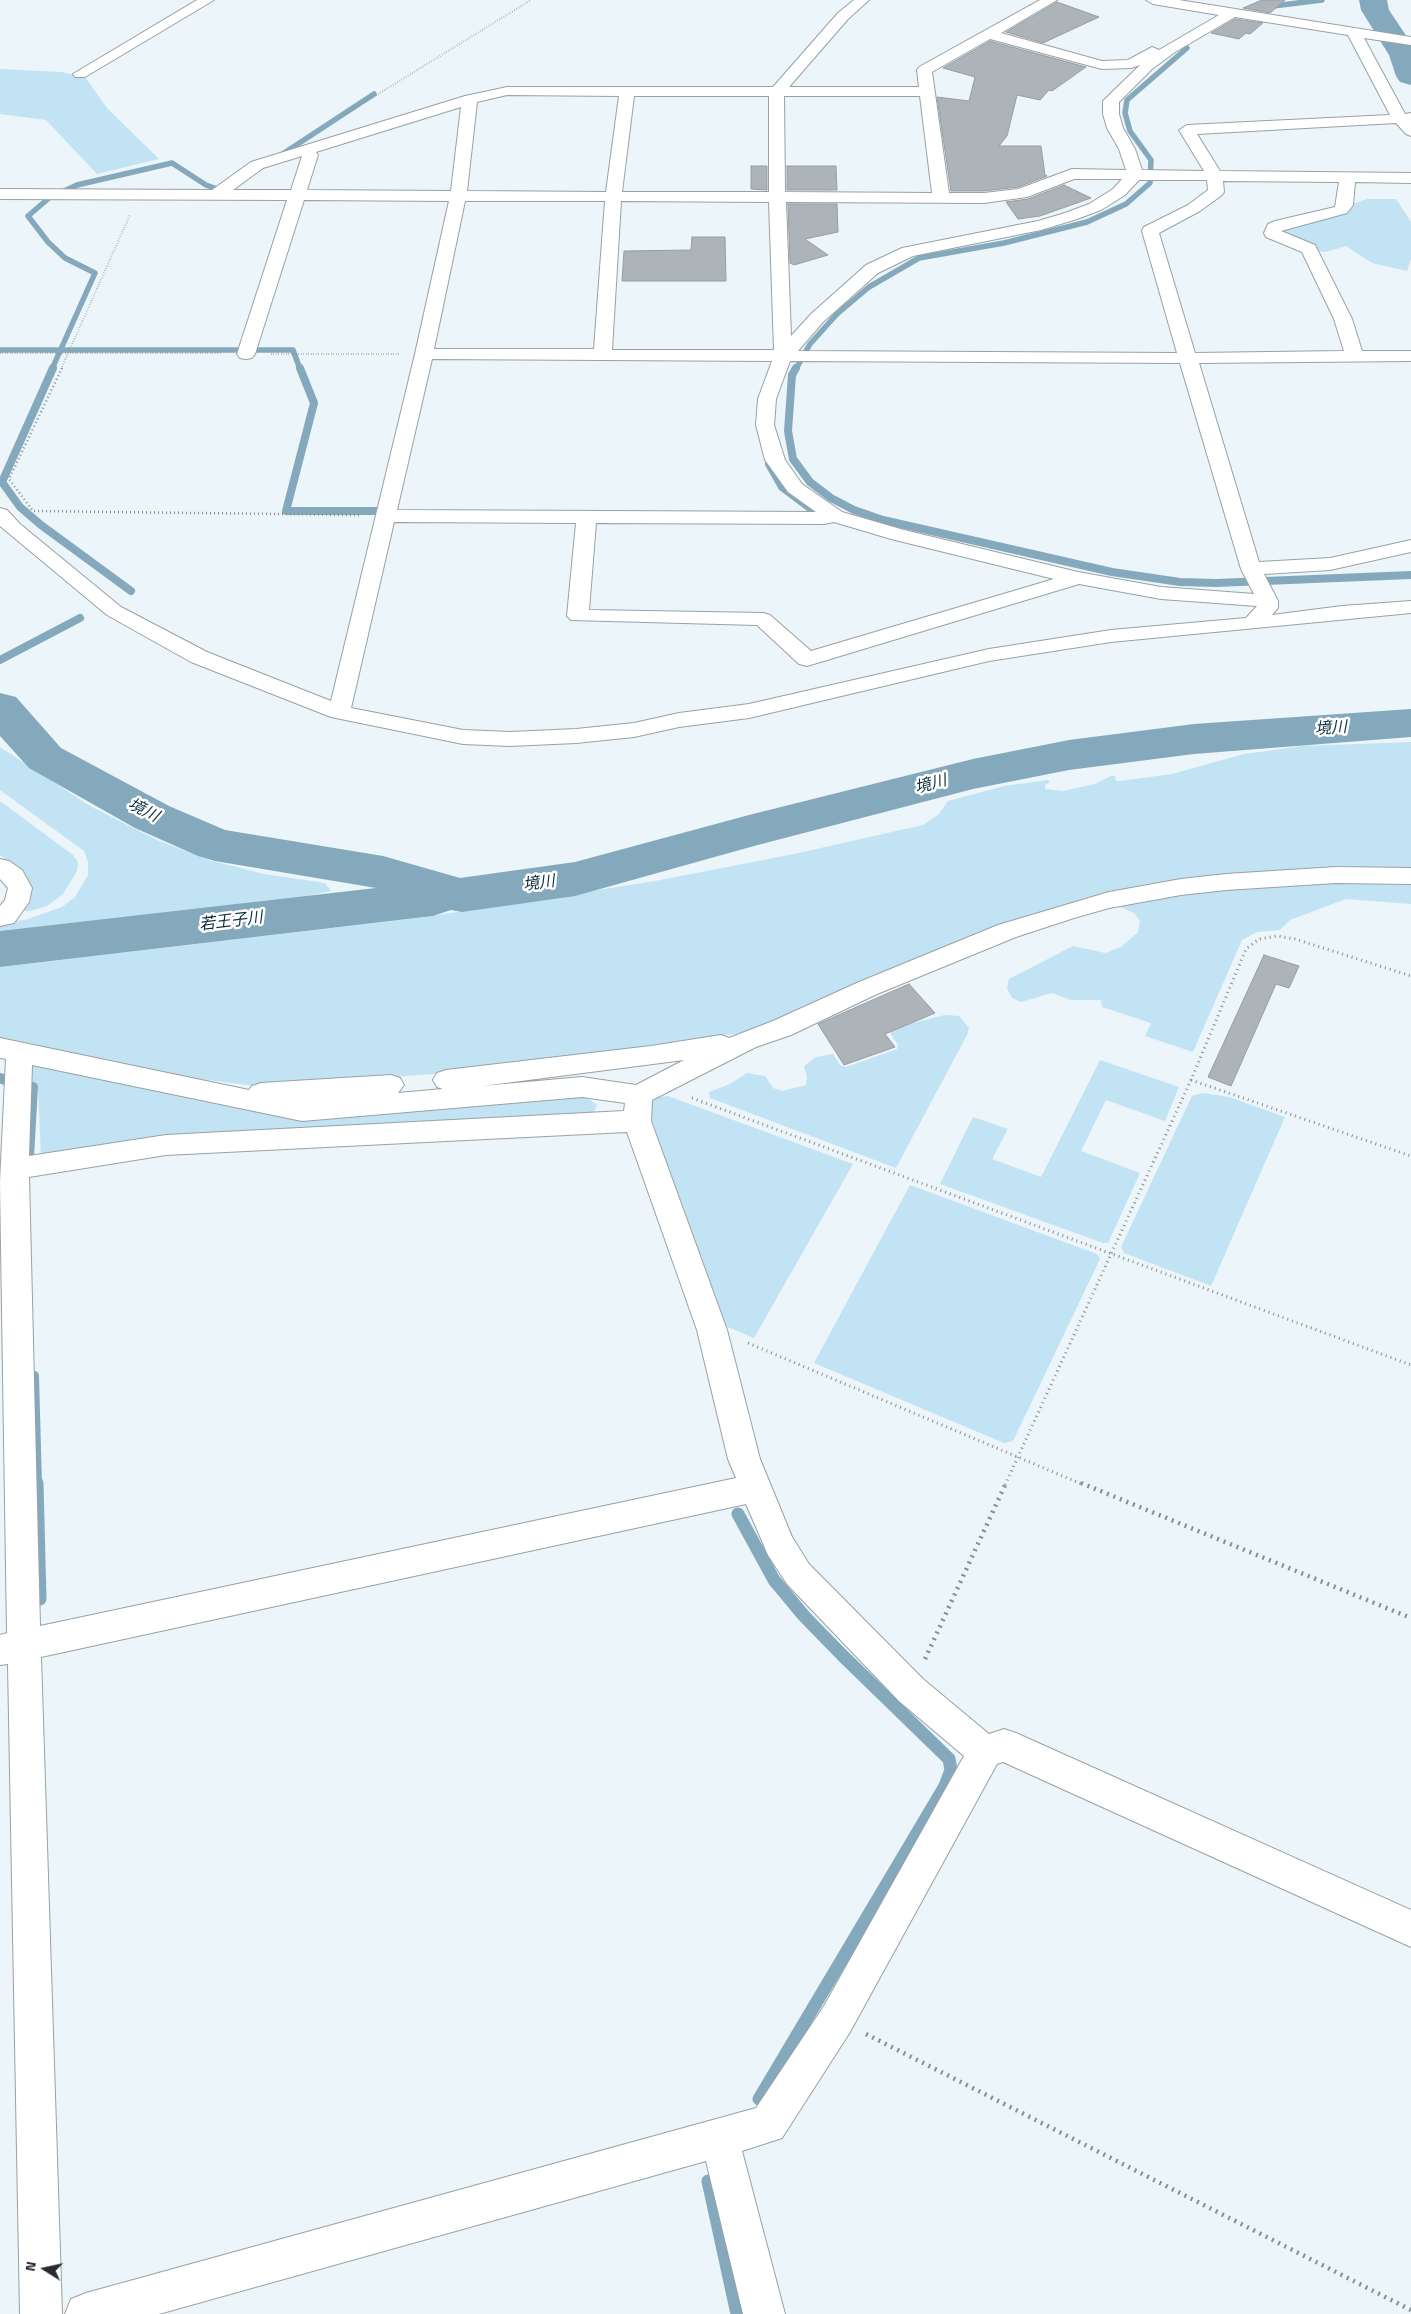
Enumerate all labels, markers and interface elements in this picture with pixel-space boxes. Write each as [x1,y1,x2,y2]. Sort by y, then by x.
water label: 境川 [1314,718,1348,740]
water label: 境川 [913,772,949,798]
water label: 境川 [124,795,162,827]
water label: 境川 [522,872,556,896]
water label: 若王子川 [198,909,264,935]
north arrow [20,2244,70,2294]
text: N [19,2260,41,2273]

